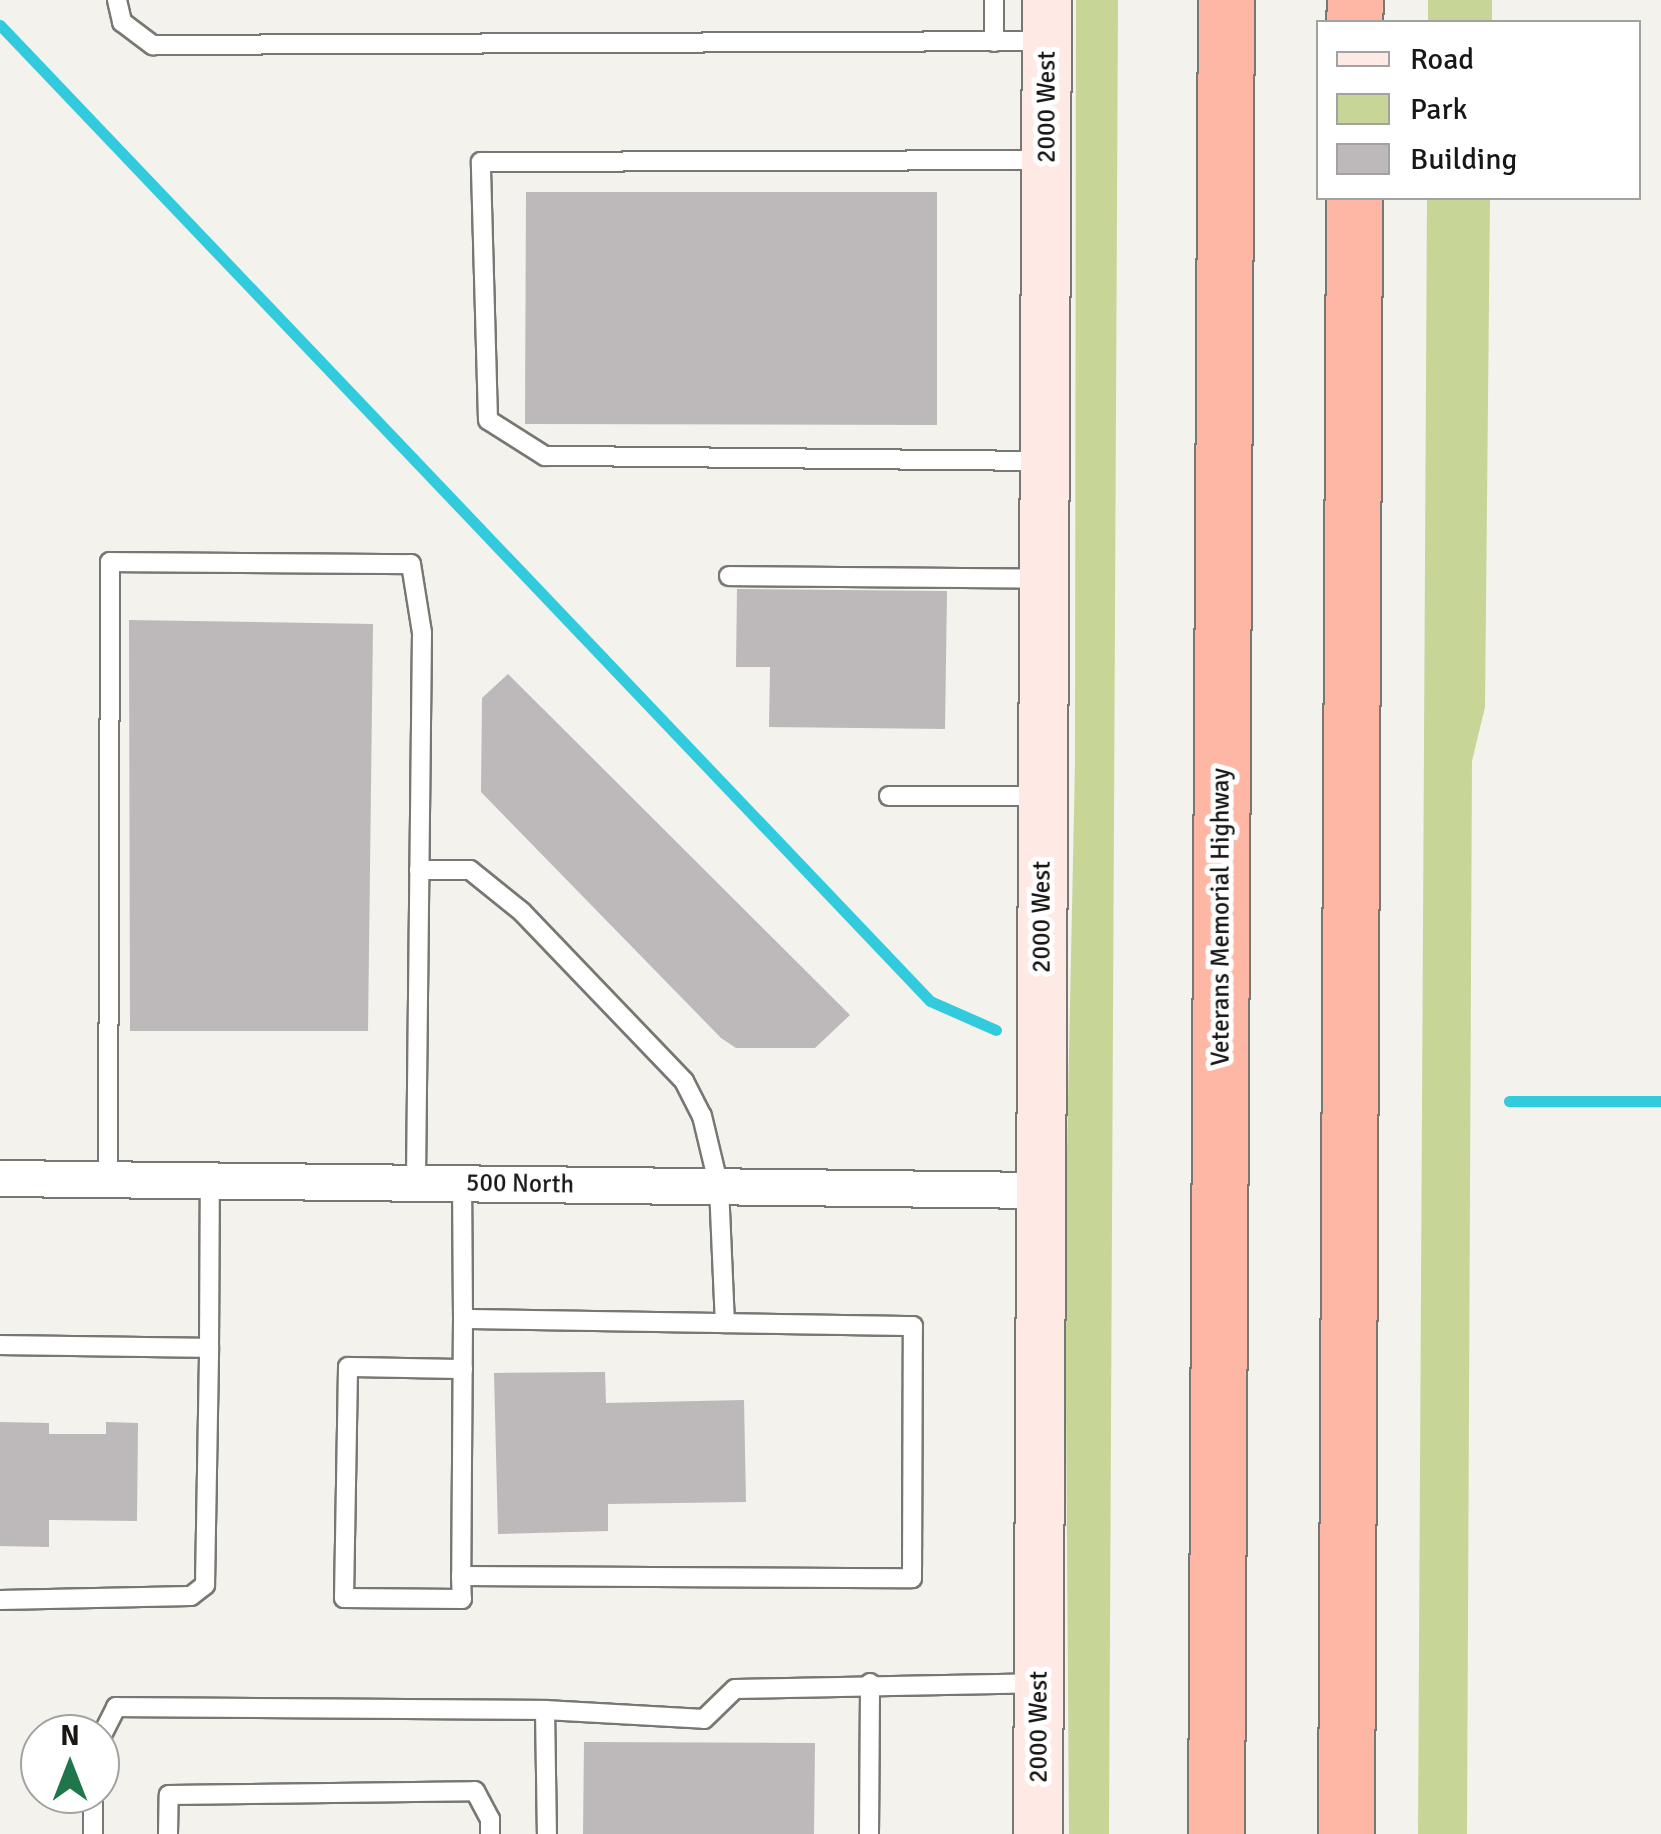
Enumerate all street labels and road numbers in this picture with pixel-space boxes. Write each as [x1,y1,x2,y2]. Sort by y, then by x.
street label: 2000 West [1032,51,1062,163]
street label: Veterans Memorial Highway [1206,768,1236,1066]
street label: 2000 West [1027,861,1057,973]
street label: 500 North [466,1168,574,1200]
street label: 2000 West [1024,1671,1054,1783]

